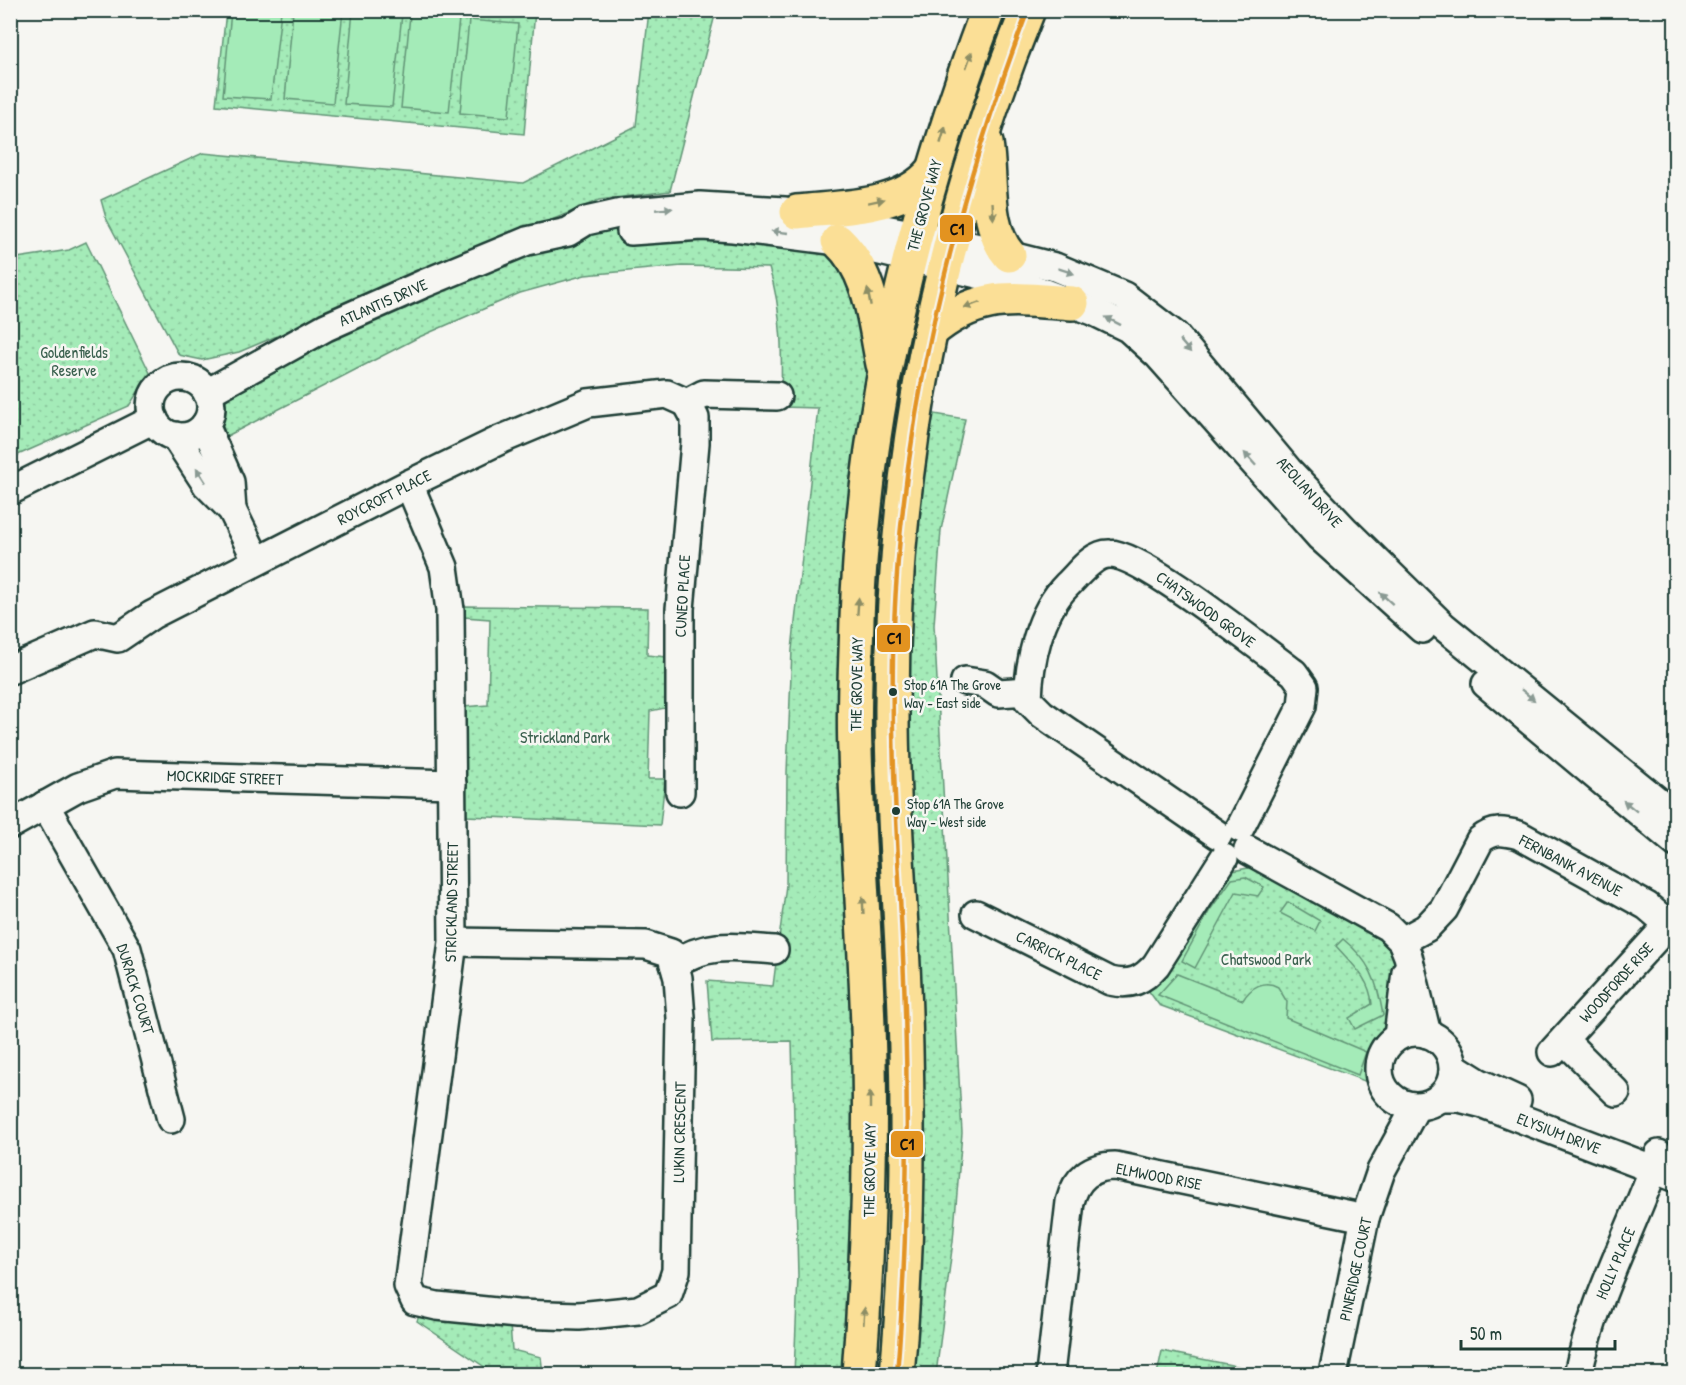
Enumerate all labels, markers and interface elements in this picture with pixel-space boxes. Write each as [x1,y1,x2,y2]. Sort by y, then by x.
one-way arrow [965,51,975,69]
one-way arrow [939,126,948,144]
street label: THE GROVE WAY [901,157,947,253]
one-way arrow [866,196,885,205]
one-way arrow [988,202,997,221]
one-way arrow [655,204,674,214]
line badge: C1 [939,214,974,243]
text: C1 [950,218,964,240]
one-way arrow [770,227,789,237]
one-way arrow [1057,266,1075,276]
street label: ATLANTIS DRIVE [335,273,431,331]
one-way arrow [864,288,873,307]
one-way arrow [963,301,981,311]
one-way arrow [1105,316,1122,326]
one-way arrow [1178,338,1191,353]
park label: Goldenfields Reserve [40,341,108,381]
one-way arrow [1243,451,1257,466]
street label: AEOLIAN DRIVE [1272,452,1348,532]
street label: ROYCROFT PLACE [333,464,435,530]
one-way arrow [195,467,206,484]
street label: CUNEO PLACE [669,554,695,638]
street label: CHATSWOOD GROVE [1152,565,1260,653]
one-way arrow [1379,592,1394,605]
one-way arrow [853,596,863,615]
line badge: C1 [876,624,911,653]
text: C1 [887,627,901,649]
street label: THE GROVE WAY [844,637,868,731]
place label: Stop 61A The Grove Way - East side [904,675,1001,713]
marker: Stop 61A The Grove Way - East side [887,686,899,698]
one-way arrow [1520,689,1536,702]
park label: Strickland Park [520,726,610,748]
street label: MOCKRIDGE STREET [166,764,284,790]
place label: Stop 61A The Grove Way - West side [907,794,1004,832]
one-way arrow [1622,800,1638,813]
marker: Stop 61A The Grove Way - West side [890,805,902,817]
street label: FERNBANK AVENUE [1515,828,1626,901]
street label: STRICKLAND STREET [439,841,463,962]
one-way arrow [858,896,867,915]
street label: CARRICK PLACE [1012,925,1106,985]
street label: WOODFORDE RISE [1574,937,1658,1027]
street label: DURACK COURT [112,941,160,1037]
park label: Chatswood Park [1221,948,1312,970]
street label: LUKIN CRESCENT [667,1081,691,1183]
one-way arrow [865,1091,875,1110]
street label: ELYSIUM DRIVE [1514,1107,1604,1159]
street label: THE GROVE WAY [857,1123,881,1217]
line badge: C1 [890,1130,924,1158]
text: C1 [900,1133,914,1155]
street label: ELMWOOD RISE [1114,1157,1204,1195]
street label: PINERIDGE COURT [1333,1215,1377,1323]
street label: HOLLY PLACE [1590,1224,1640,1302]
one-way arrow [859,1307,869,1326]
scale bar [1461,1313,1616,1351]
text: 50 m [1470,1321,1502,1346]

